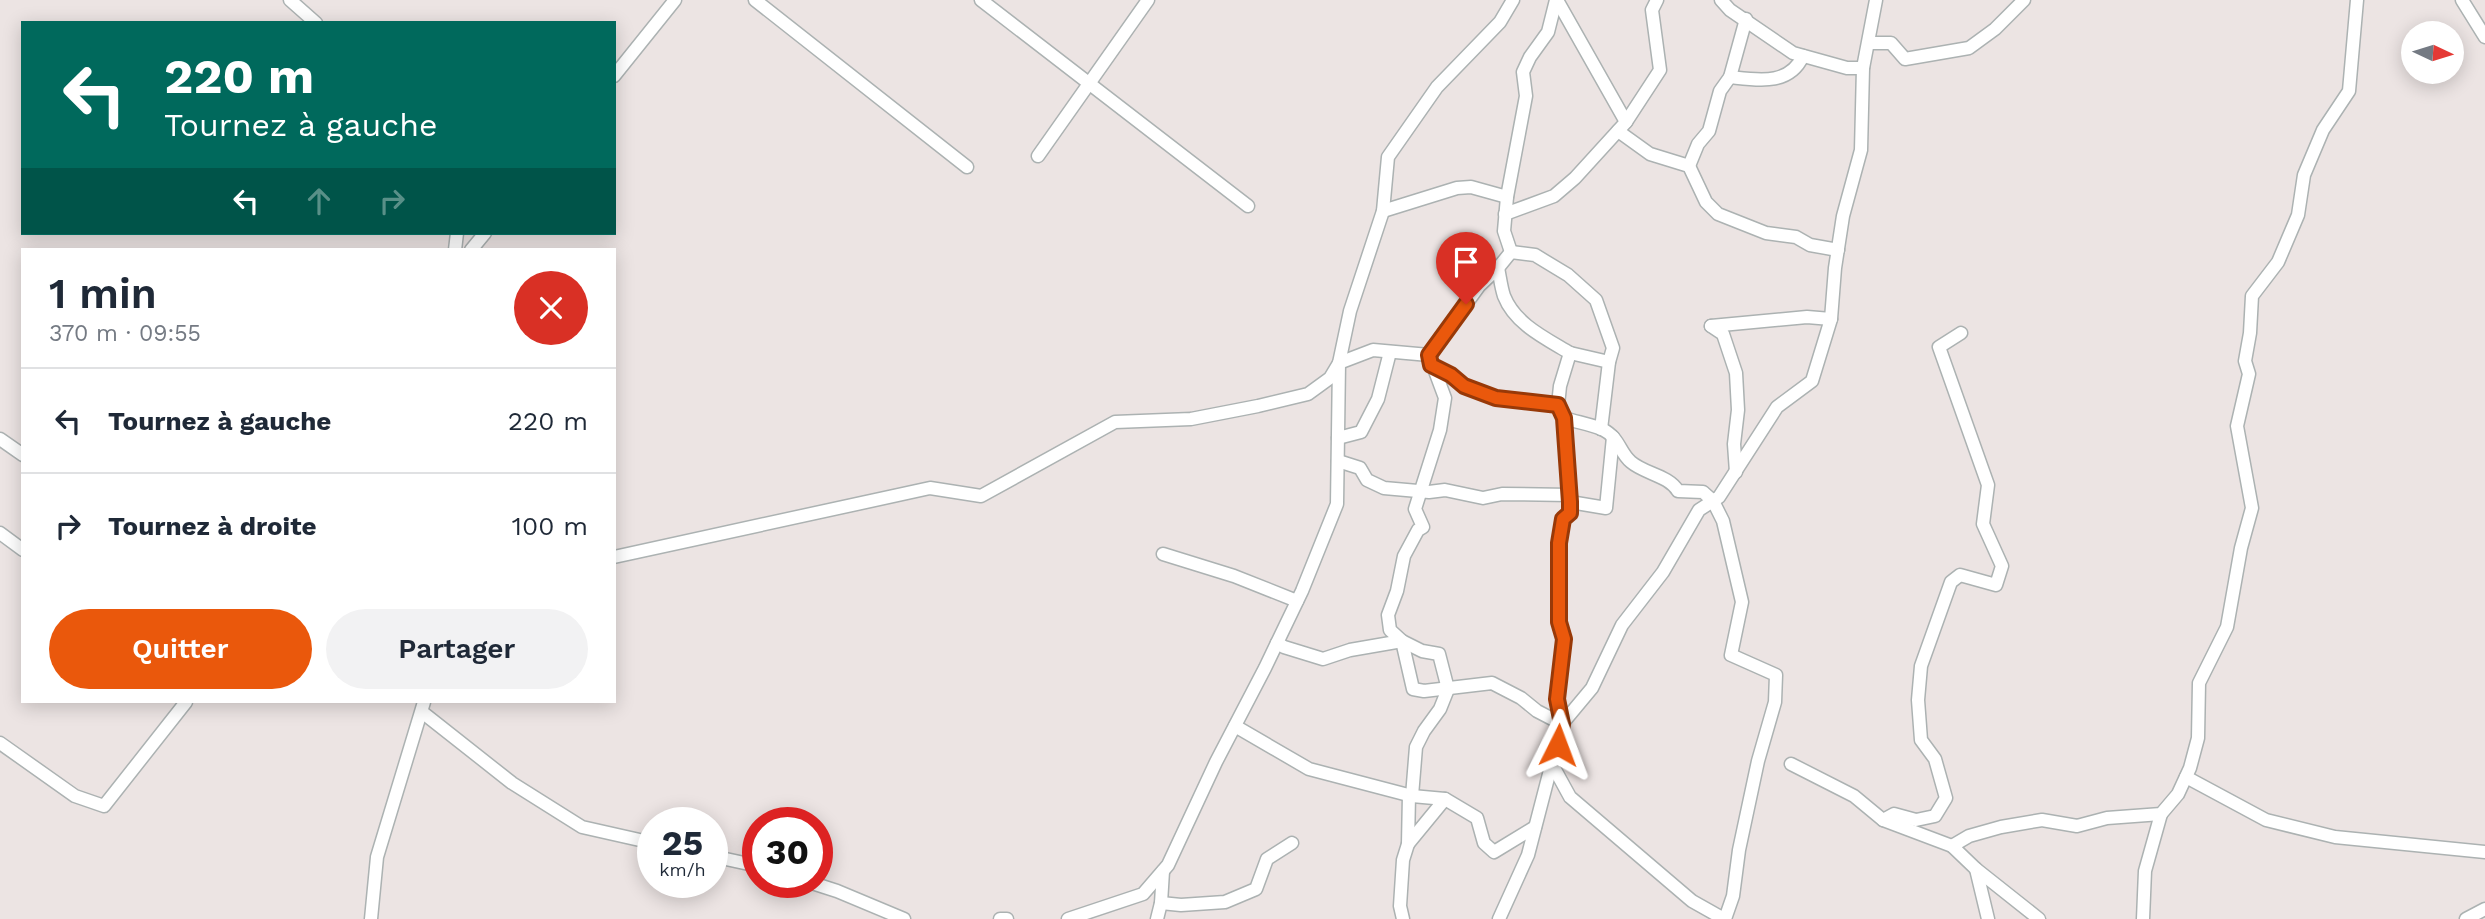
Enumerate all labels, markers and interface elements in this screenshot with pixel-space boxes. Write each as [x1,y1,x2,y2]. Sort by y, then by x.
north arrow [2401,21,2464,84]
map controls [2401,21,2464,84]
text: 220 m [164,47,314,105]
icon: left [49,49,140,140]
text: Tournez à gauche [164,106,437,144]
icon: left [227,182,265,220]
icon: ahead [300,182,338,220]
icon: right [373,182,411,220]
pin [1436,232,1496,304]
icon: arrive [1447,243,1485,281]
text: 1 min [49,269,157,318]
button: close [514,271,588,345]
text: 370 m · 09:55 [49,320,201,347]
icon: left [49,402,87,440]
text: Tournez à gauche [108,406,331,436]
text: 220 m [508,406,588,436]
icon: right [49,507,87,545]
text: Tournez à droite [108,511,317,541]
text: 100 m [512,511,588,541]
button: Quitter [49,609,312,689]
button: Partager [326,609,588,689]
position arrow [1521,708,1595,782]
speed limit sign: 30 [742,807,833,898]
text: 25 [662,822,703,864]
text: km/h [659,859,706,880]

